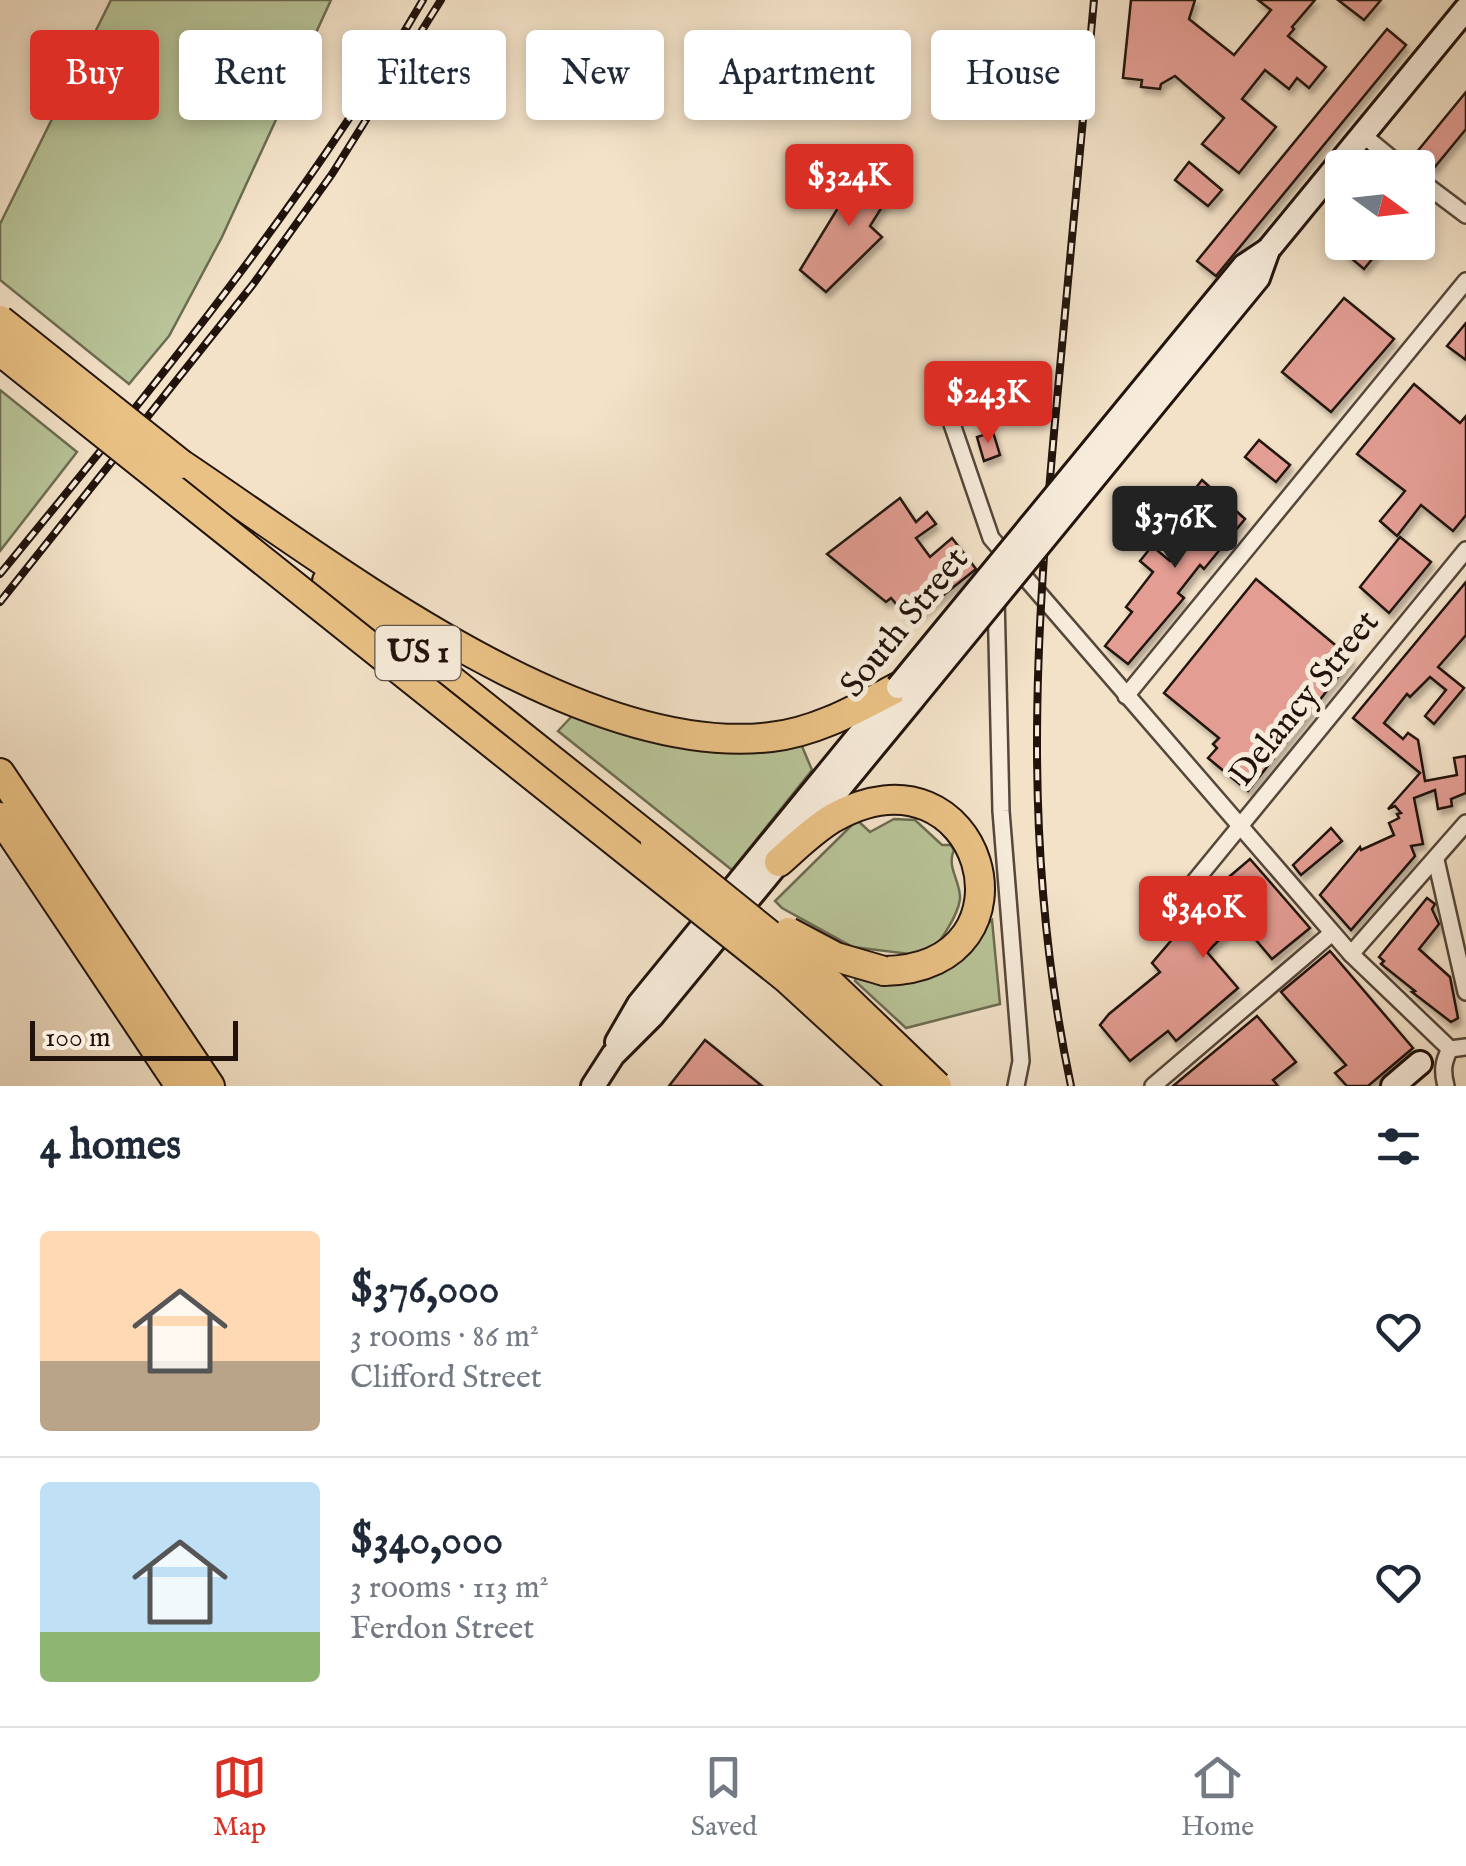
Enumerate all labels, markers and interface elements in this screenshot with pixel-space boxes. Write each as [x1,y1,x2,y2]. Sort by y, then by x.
chip: Buy [30,30,159,120]
chip: Rent [179,30,322,120]
chip: Filters [342,30,506,120]
chip: New [526,30,664,120]
chip: Apartment [684,30,911,120]
chip: House [931,30,1095,120]
pin: $324K [779,144,919,229]
north arrow [1325,150,1435,260]
map controls [1325,150,1435,260]
text: $324K [807,156,891,197]
pin: $243K [918,361,1058,446]
text: $243K [946,373,1030,414]
pin: $376K [1105,486,1245,571]
text: $376K [1134,498,1216,539]
street label: South Street [831,539,979,707]
street label: Delancy Street [1220,602,1390,796]
road number: US 1 [376,626,460,680]
pin: $340K [1133,876,1273,961]
text: $340K [1161,888,1245,929]
scale bar [30,1016,238,1060]
text: 100 m [45,1021,111,1056]
icon: filters [1371,1119,1426,1174]
text: 4 homes [40,1120,181,1173]
text: $376,000 [350,1264,499,1317]
icon: home [120,1271,240,1391]
icon: heart [1371,1304,1426,1359]
text: 3 rooms · 86 m² [350,1317,539,1358]
text: Clifford Street [350,1358,542,1399]
text: $340,000 [350,1515,503,1568]
icon: home [120,1522,240,1642]
icon: heart [1371,1555,1426,1610]
text: 3 rooms · 113 m² [350,1568,549,1609]
text: Ferdon Street [350,1609,534,1650]
tab: Map [212,1750,267,1845]
tab: Saved [691,1750,757,1845]
tab: Home [1181,1750,1254,1845]

